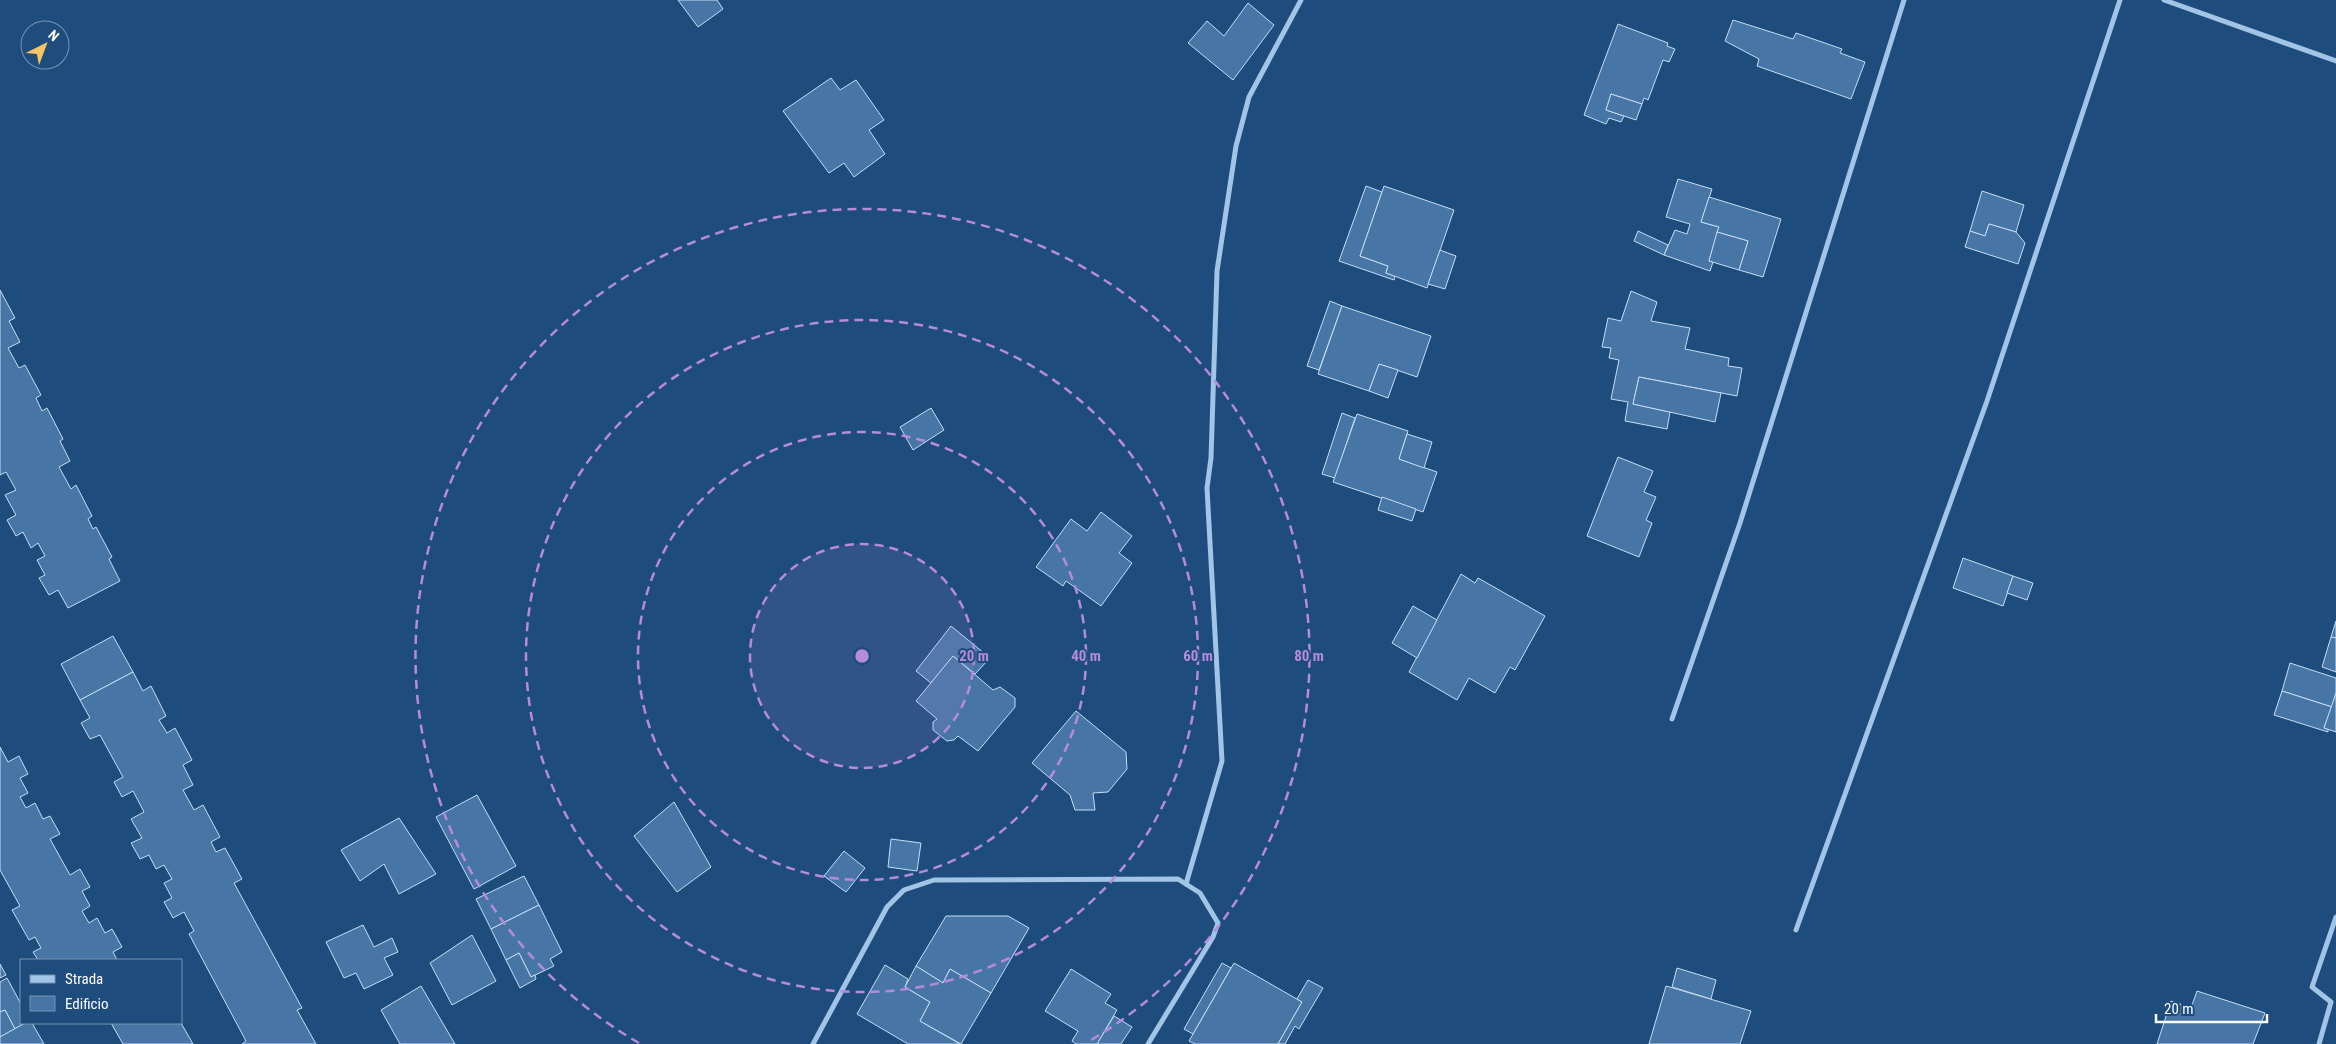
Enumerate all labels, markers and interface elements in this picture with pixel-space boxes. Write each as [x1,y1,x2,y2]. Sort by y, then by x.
north arrow [20,20,70,70]
text: N [45,27,62,44]
centre of rings [853,647,871,665]
text: 20 m [959,647,989,665]
text: 40 m [1071,647,1101,665]
text: 60 m [1183,647,1213,665]
text: 80 m [1294,647,1324,665]
legend [20,959,182,1024]
text: Strada [65,970,103,988]
scale bar [2156,992,2267,1024]
text: Edificio [65,995,108,1013]
text: 20 m [2164,1000,2194,1018]

